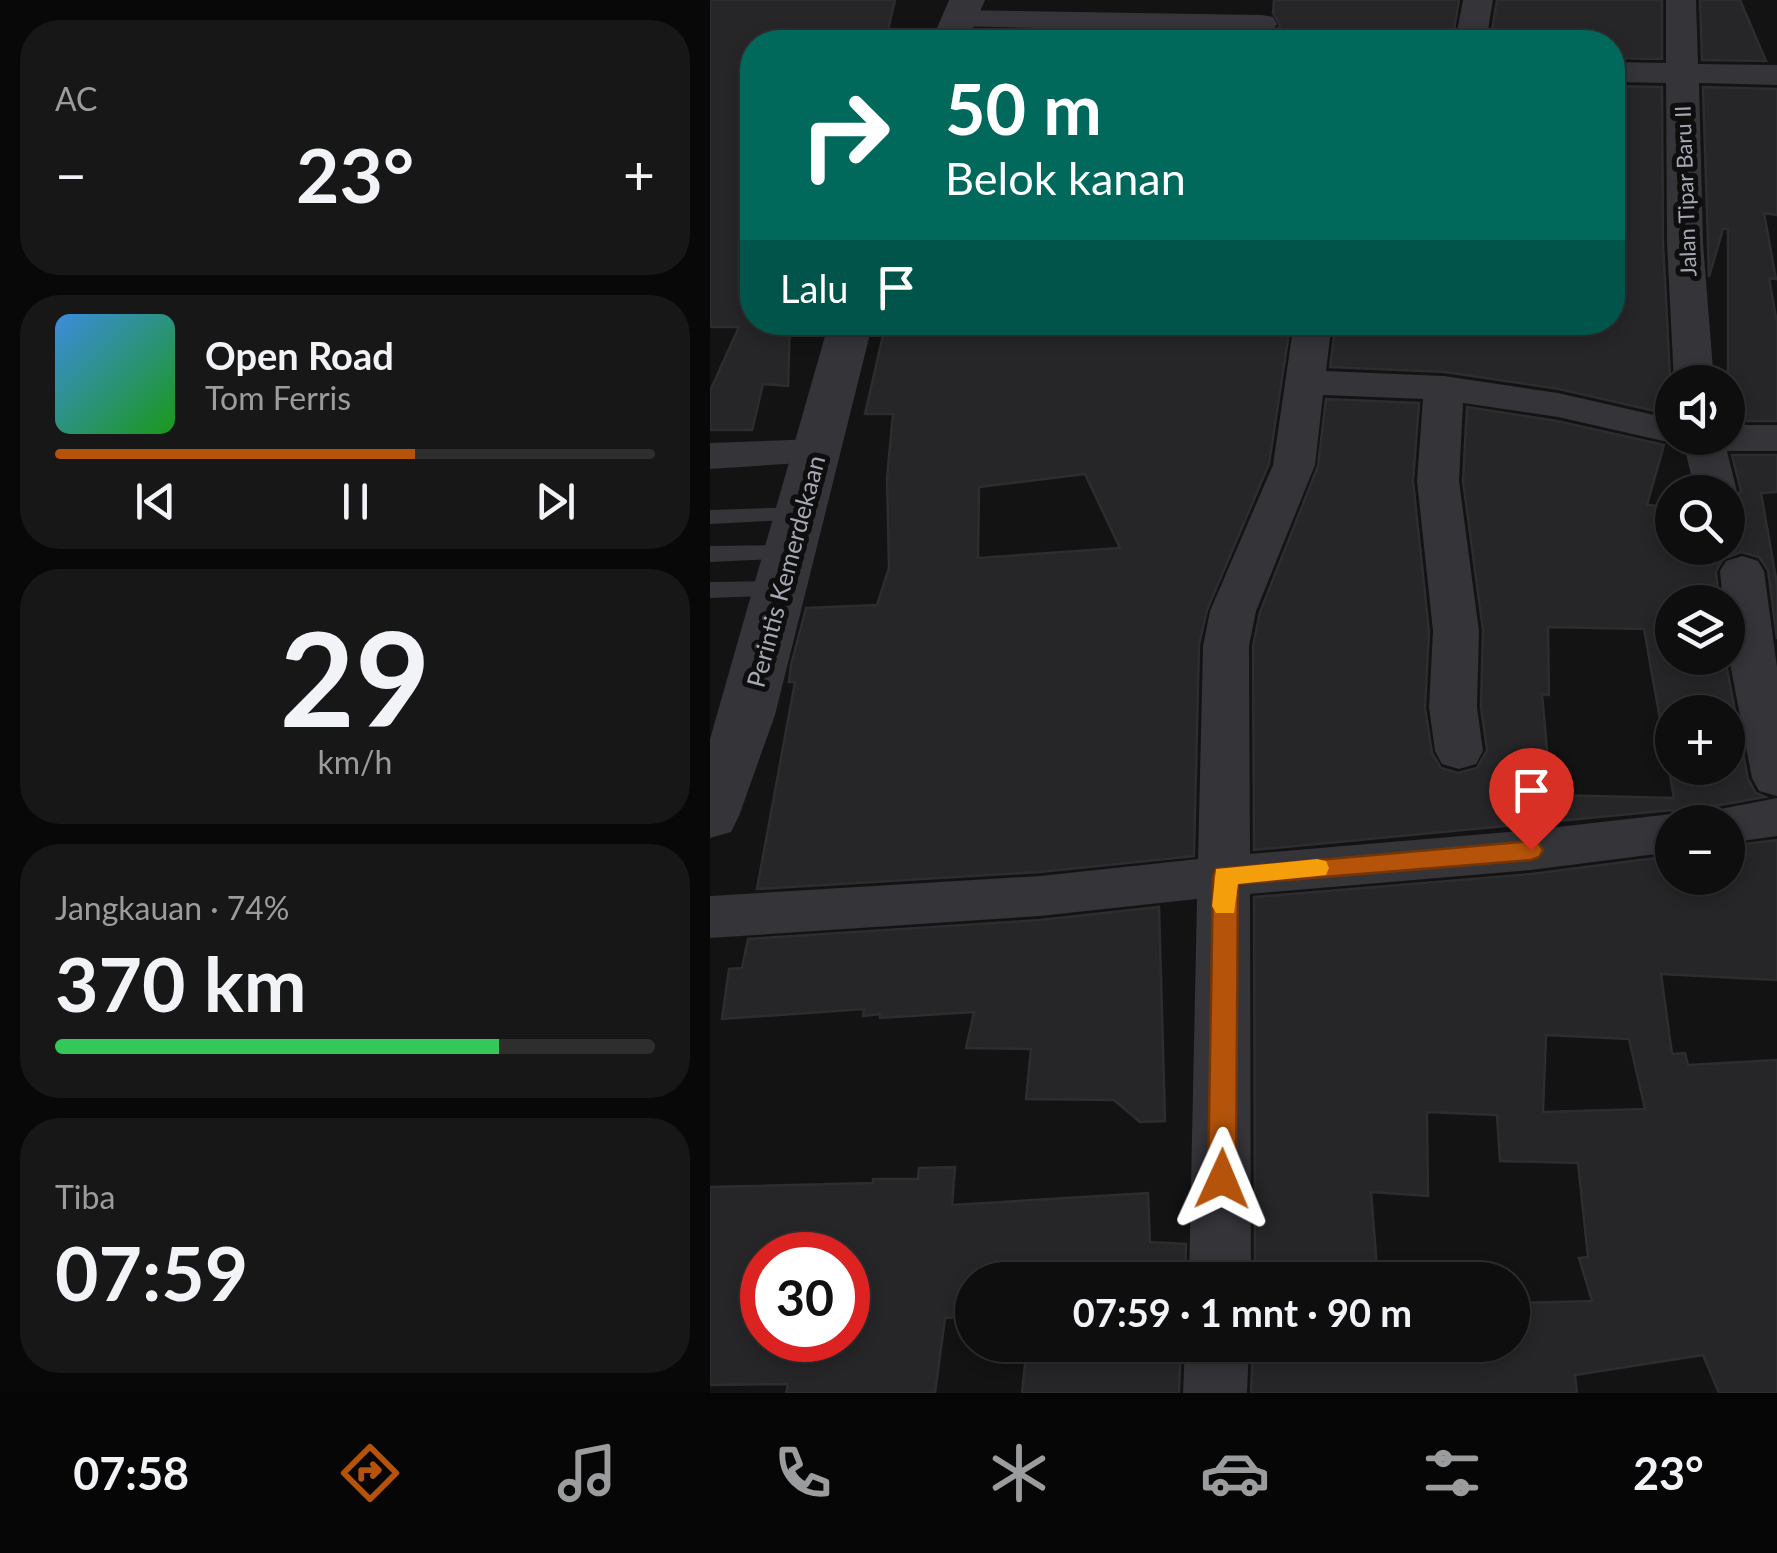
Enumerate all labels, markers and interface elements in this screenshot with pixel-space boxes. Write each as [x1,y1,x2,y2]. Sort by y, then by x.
text: 50 m [945,66,1102,150]
icon: right [780,70,910,200]
text: AC [55,79,97,118]
street label: Jalan Tipar Baru II [1669,105,1701,277]
text: 23° [296,129,414,219]
text: − [55,141,87,207]
text: + [623,141,655,207]
text: Belok kanan [945,151,1186,205]
icon: arrive [869,260,924,315]
text: Lalu [780,265,849,311]
text: Open Road [205,332,394,378]
map controls [1655,365,1745,895]
button: sound [1655,365,1745,455]
text: Tom Ferris [205,378,351,417]
street label: Perintis Kemerdekaan [740,452,830,690]
icon: previous [128,474,183,529]
icon: pause [328,474,383,529]
icon: next [528,474,583,529]
button: search [1655,475,1745,565]
button: layers [1655,585,1745,675]
text: 29 [280,599,430,755]
button: + [1655,695,1745,785]
text: km/h [318,742,392,781]
pin [1489,748,1574,851]
icon: arrive [1504,763,1559,818]
button: − [1655,805,1745,895]
text: Jangkauan · 74% [55,888,290,927]
text: 370 km [55,938,307,1028]
position arrow [1170,1127,1274,1231]
text: Tiba [55,1177,115,1216]
text: 07:59 [55,1227,248,1317]
speed limit sign: 30 [740,1232,870,1362]
text: 07:59 · 1 mnt · 90 m [1073,1289,1412,1335]
icon: directions [335,1438,405,1508]
icon: music [552,1438,622,1508]
icon: phone [768,1438,838,1508]
icon: climate [984,1438,1054,1508]
icon: car [1200,1438,1270,1508]
icon: filters [1417,1438,1487,1508]
text: 07:58 [73,1446,189,1500]
text: 23° [1633,1446,1704,1500]

